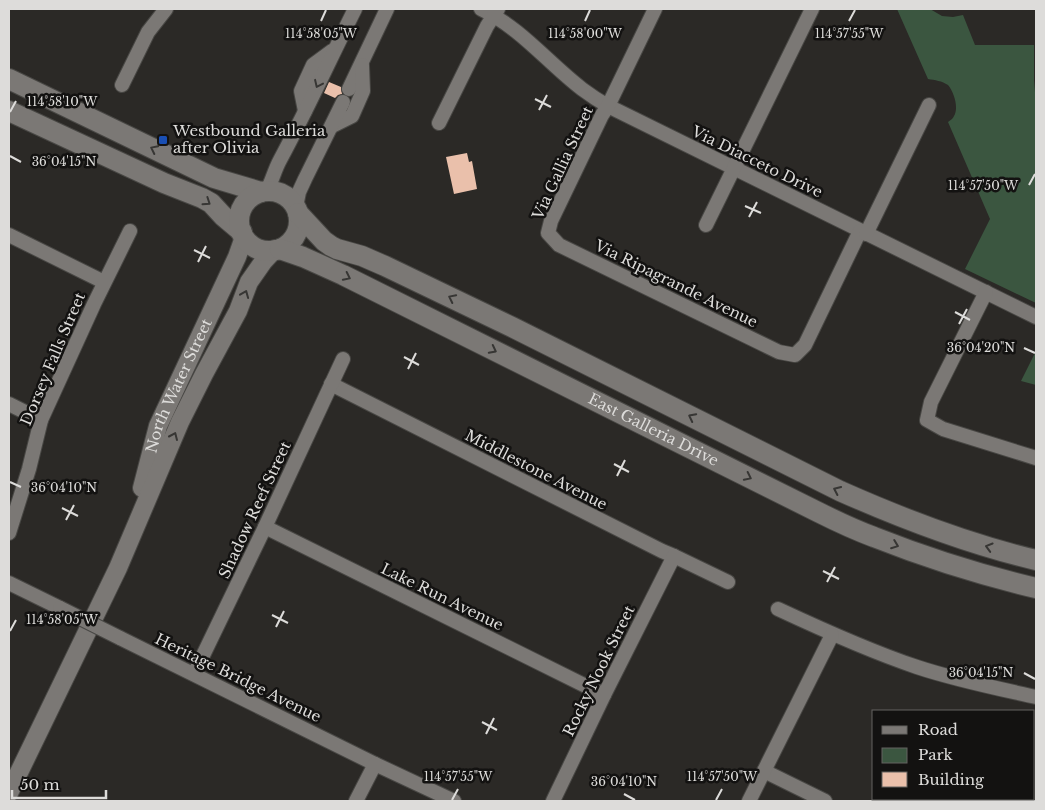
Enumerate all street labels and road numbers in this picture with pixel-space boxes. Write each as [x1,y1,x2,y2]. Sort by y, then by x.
street label: Via Gallia Street [528,103,597,223]
street label: Via Diacceto Drive [688,121,826,201]
street label: Via Ripagrande Avenue [591,235,761,331]
street label: Dorsey Falls Street [16,289,89,428]
street label: North Water Street [141,315,216,455]
street label: East Galleria Drive [585,389,722,470]
street label: Middlestone Avenue [462,425,611,514]
street label: Shadow Reef Street [214,438,295,581]
street label: Lake Run Avenue [378,559,507,634]
street label: Rocky Nook Street [559,602,639,739]
street label: Heritage Bridge Avenue [152,629,324,726]

